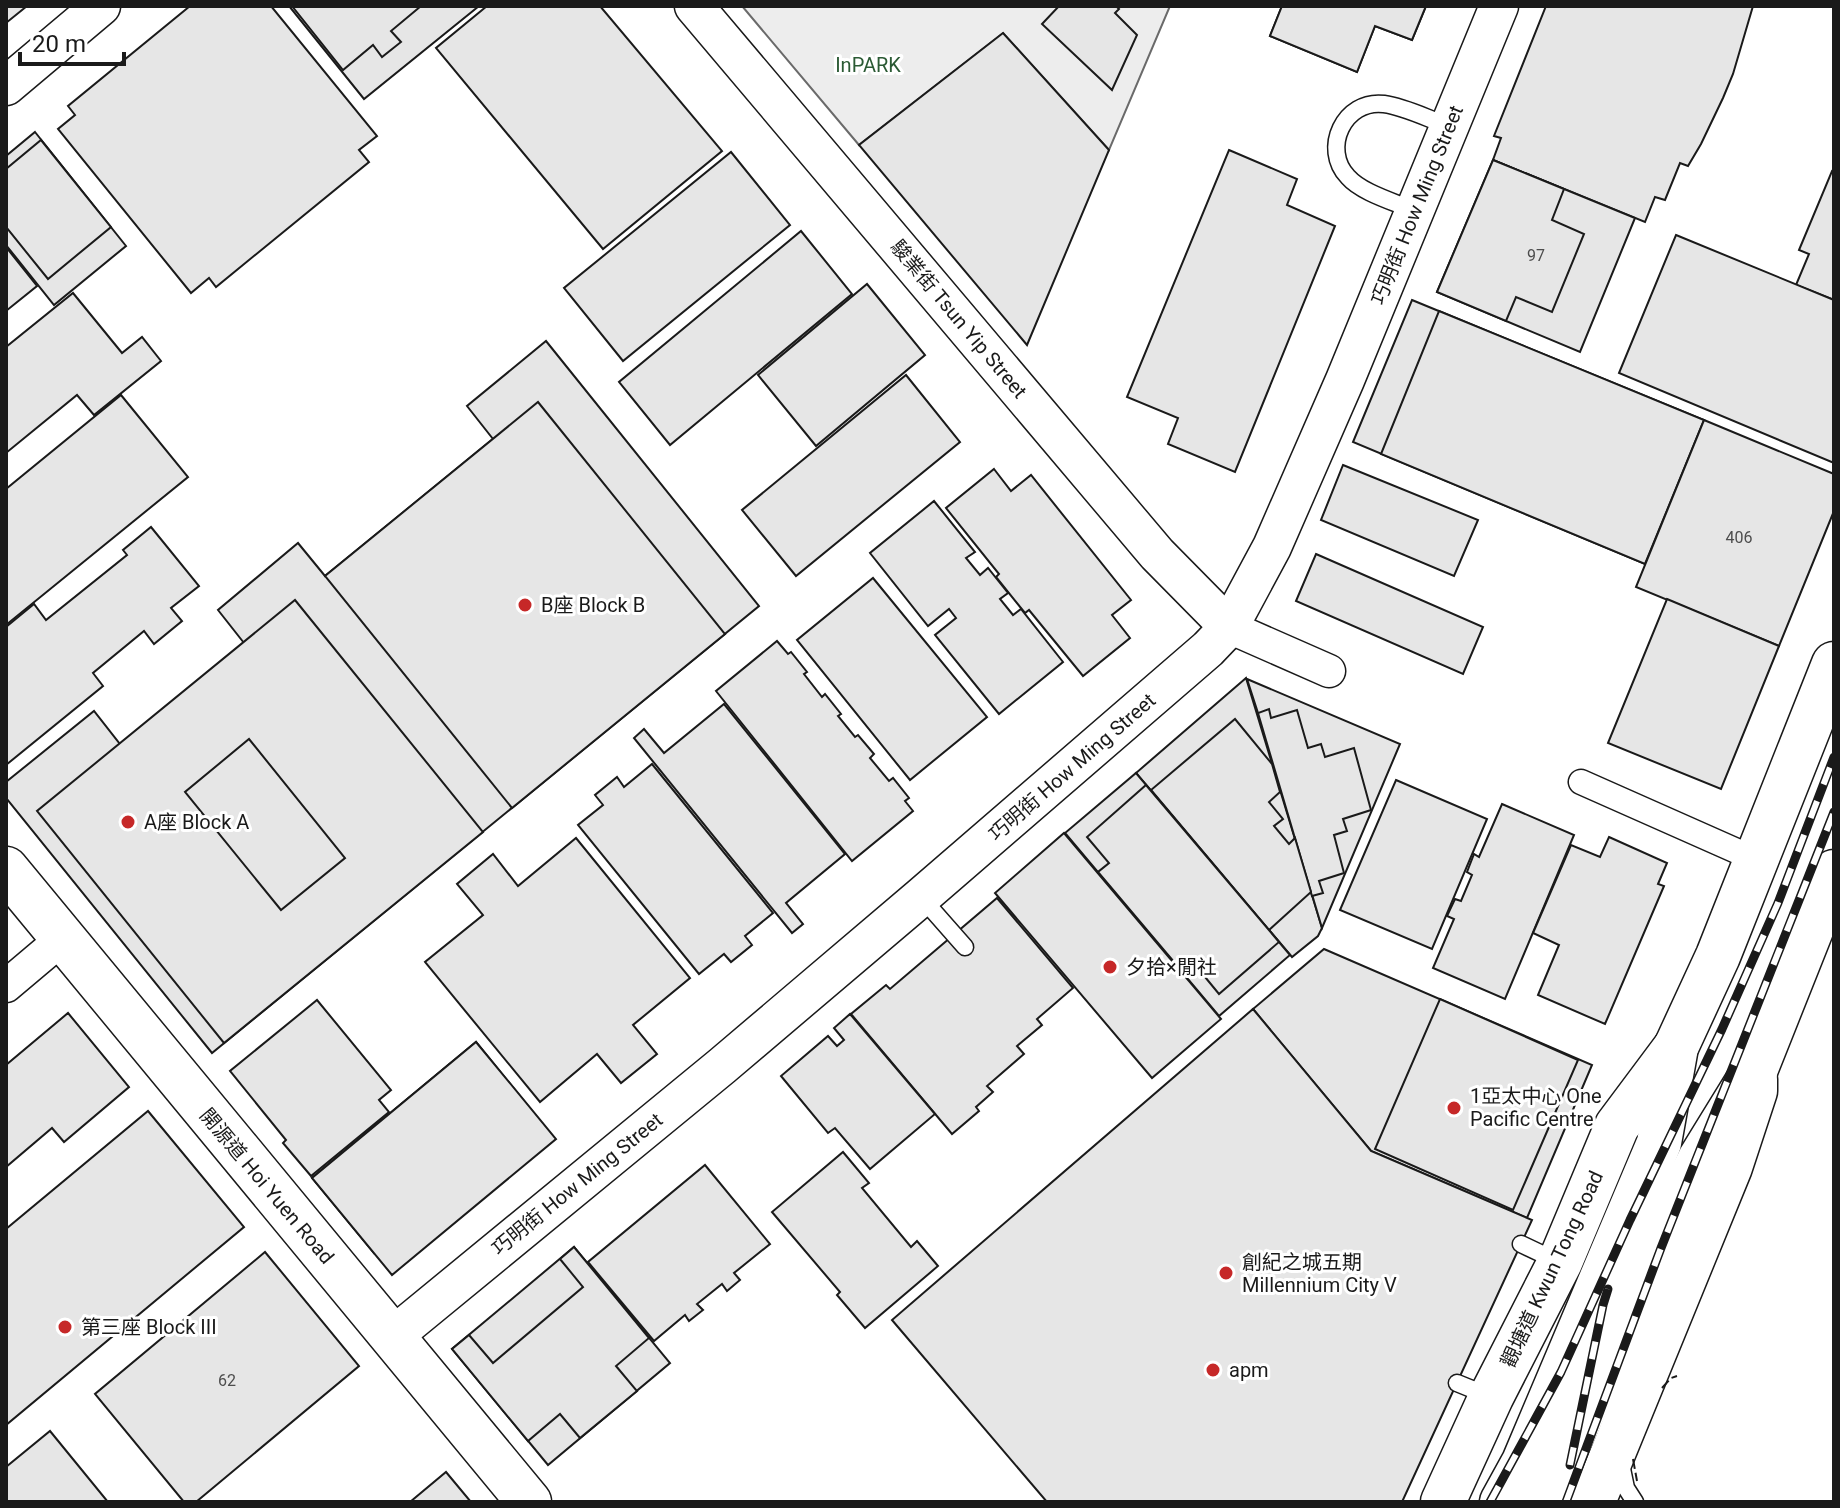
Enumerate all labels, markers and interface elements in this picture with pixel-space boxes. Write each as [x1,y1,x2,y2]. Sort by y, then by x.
scale bar [20,16,124,66]
text: 20 m [32,30,86,58]
park label: InPARK [835,53,901,77]
street label: 巧明街 How Ming Street [1366,102,1468,308]
street label: 駿業街 Tsun Yip Street [886,235,1032,403]
house number: 97 [1527,246,1545,265]
house number: 406 [1726,528,1752,547]
place label: B座 Block B [541,593,645,617]
marker: B座 Block B [516,596,534,614]
street label: 巧明街 How Ming Street [984,688,1160,846]
place label: A座 Block A [144,810,249,834]
marker: A座 Block A [119,813,137,831]
place label: 夕拾×閒社 [1126,955,1217,979]
marker: 夕拾×閒社 [1101,958,1119,976]
place label: 1亞太中心 One Pacific Centre [1470,1084,1602,1131]
marker: 1亞太中心 One Pacific Centre [1445,1099,1463,1117]
street label: 開源道 Hoi Yuen Road [195,1103,339,1269]
street label: 巧明街 How Ming Street [487,1108,667,1260]
street label: 觀塘道 Kwun Tong Road [1496,1167,1608,1371]
place label: 創紀之城五期 Millennium City V [1242,1250,1397,1297]
marker: 創紀之城五期 Millennium City V [1217,1264,1235,1282]
place label: 第三座 Block III [81,1315,217,1339]
marker: 第三座 Block III [56,1318,74,1336]
place label: apm [1229,1358,1269,1382]
marker: apm [1204,1361,1222,1379]
house number: 62 [218,1371,236,1390]

